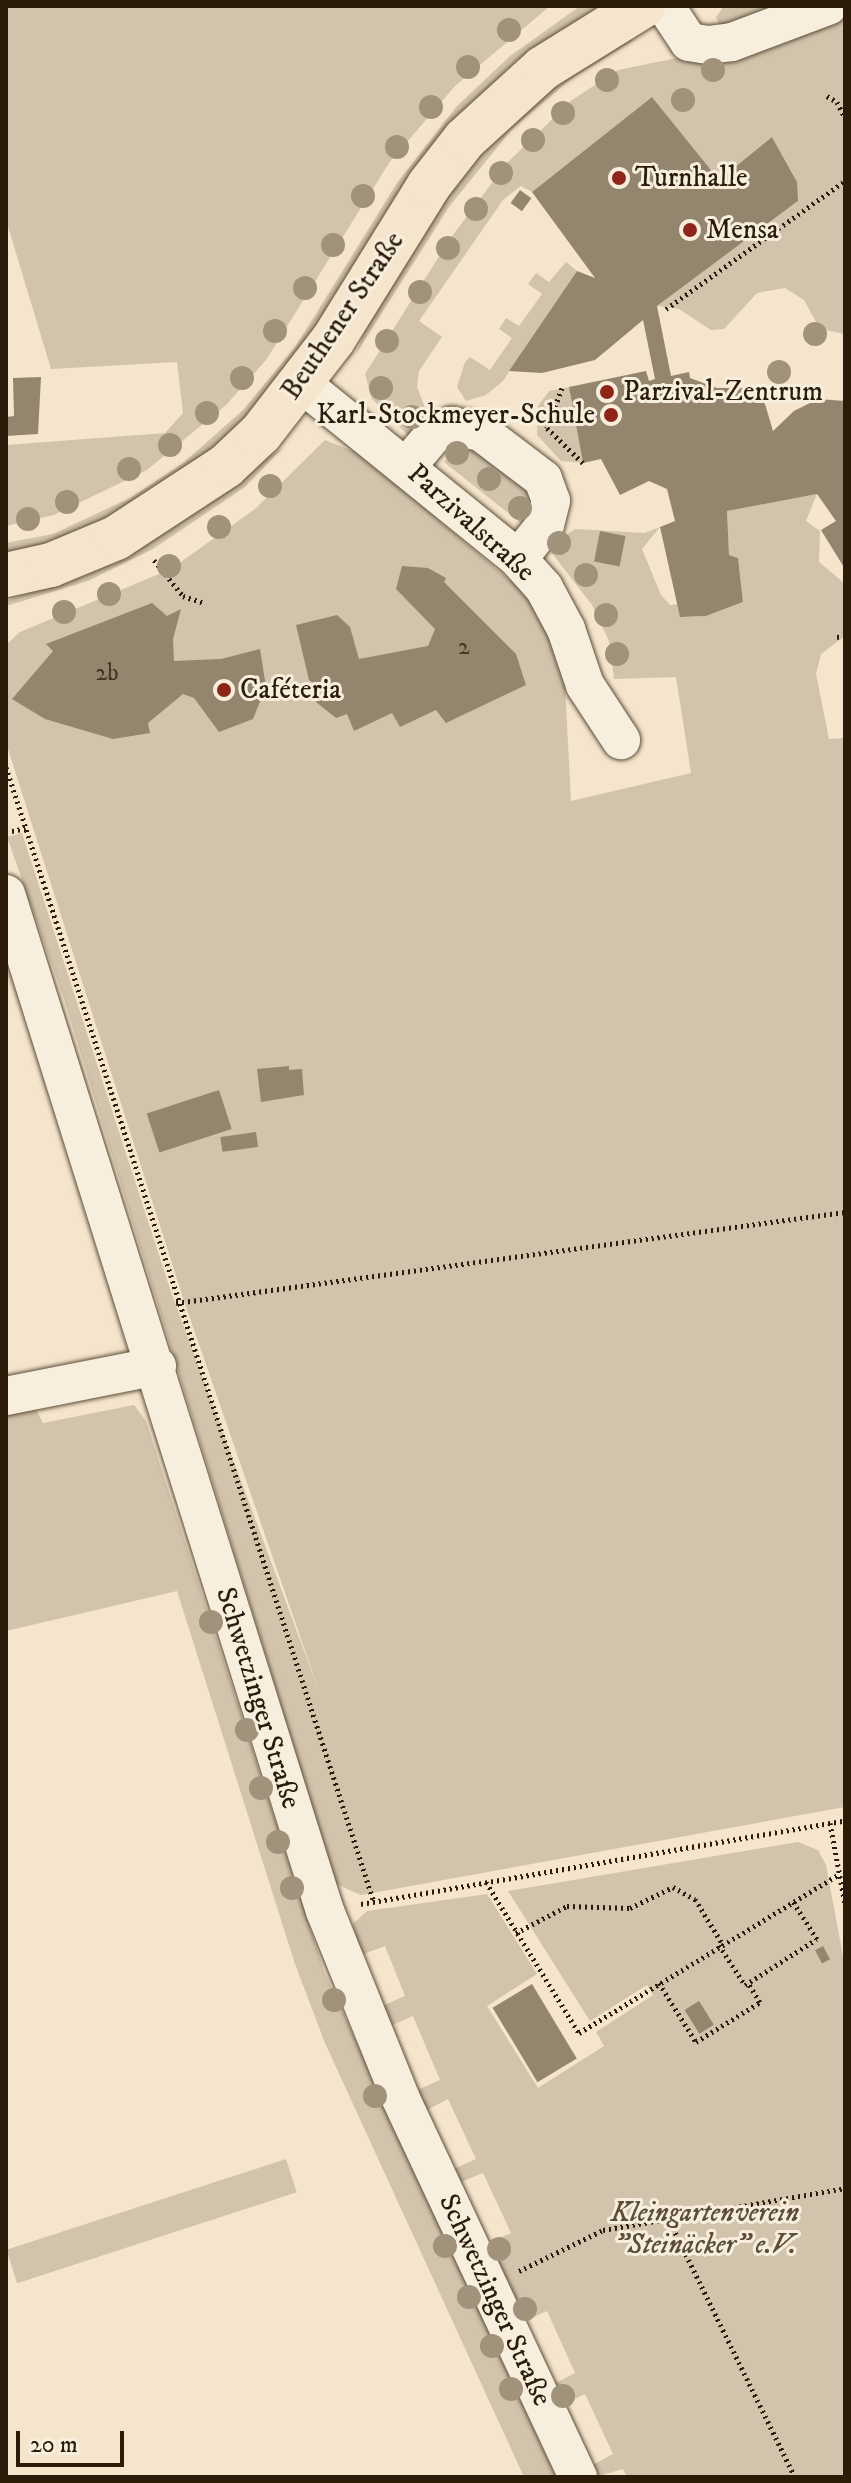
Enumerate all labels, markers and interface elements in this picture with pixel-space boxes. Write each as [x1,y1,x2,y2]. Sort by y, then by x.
place label: Turnhalle [635,161,748,195]
marker: Turnhalle [610,169,628,187]
place label: Mensa [706,213,779,247]
marker: Mensa [681,221,699,239]
street label: Beuthener Straße [275,226,411,406]
place label: Parzival-Zentrum [623,375,823,409]
marker: Parzival-Zentrum [598,383,616,401]
place label: Karl-Stockmeyer-Schule [316,398,595,432]
marker: Karl-Stockmeyer-Schule [602,406,620,424]
street label: Parzivalstraße [400,457,542,589]
house number: 2 [458,634,470,662]
house number: 2b [95,660,119,688]
place label: Caféteria [240,673,341,707]
marker: Caféteria [215,681,233,699]
street label: Schwetzinger Straße [208,1583,308,1813]
street label: Schwetzinger Straße [431,2189,559,2411]
park label: Kleingartenverein "Steinäcker" e.V. [611,2196,799,2262]
scale bar [20,2415,128,2465]
text: 20 m [30,2430,78,2460]

